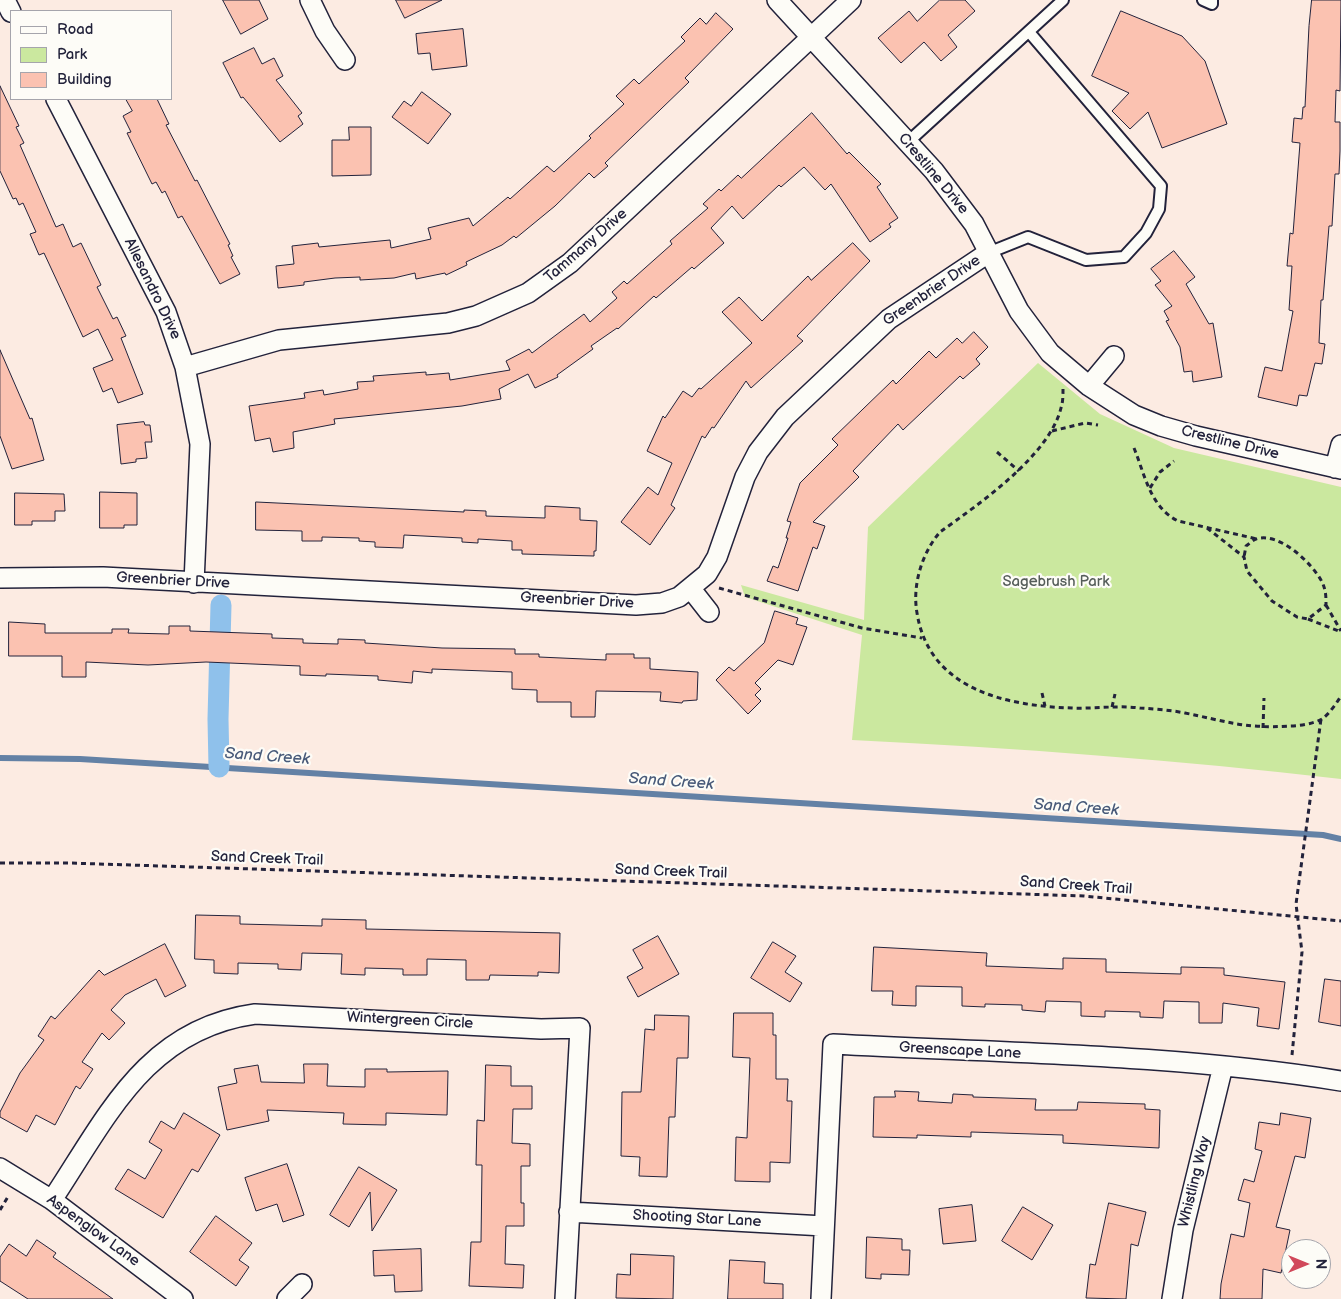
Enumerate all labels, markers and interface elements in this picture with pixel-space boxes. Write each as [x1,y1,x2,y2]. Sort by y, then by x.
legend [10,10,172,100]
text: Road [57,20,93,39]
text: Park [57,45,87,64]
text: Building [57,70,112,89]
street label: Crestline Drive [894,130,972,218]
street label: Tammany Drive [541,205,631,287]
street label: Allesandro Drive [120,235,184,343]
street label: Greenbrier Drive [880,252,984,330]
street label: Crestline Drive [1179,422,1281,464]
street label: Greenbrier Drive [116,569,230,593]
park label: Sagebrush Park [1002,573,1110,591]
street label: Greenbrier Drive [520,589,634,613]
water label: Sand Creek [224,744,310,770]
water label: Sand Creek [628,769,714,795]
water label: Sand Creek [1033,795,1119,821]
street label: Sand Creek Trail [211,848,323,870]
street label: Sand Creek Trail [615,861,727,883]
street label: Sand Creek Trail [1019,873,1133,899]
street label: Wintergreen Circle [346,1009,474,1033]
street label: Greenscape Lane [899,1039,1021,1063]
street label: Whistling Way [1175,1135,1215,1229]
street label: Aspenglow Lane [43,1191,143,1271]
street label: Shooting Star Lane [632,1207,762,1231]
north arrow [1281,1239,1331,1289]
text: N [1312,1259,1329,1269]

